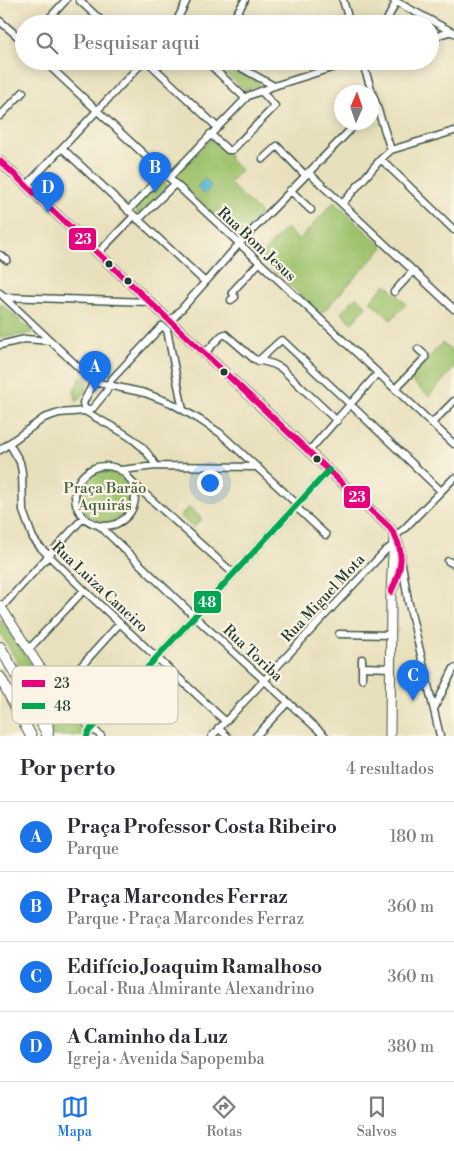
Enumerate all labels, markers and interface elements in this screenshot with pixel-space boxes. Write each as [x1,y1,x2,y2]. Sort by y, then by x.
search box [15,15,439,70]
icon: search [33,29,61,57]
text: Pesquisar aqui [73,31,200,55]
north arrow [334,85,379,130]
pin: B [139,152,171,193]
pin: D [32,172,64,213]
street label: Rua Bom Jesus [213,203,300,286]
line badge: 23 [68,227,97,251]
text: 23 [74,231,92,249]
unlabelled marker [104,259,114,269]
unlabelled marker [123,276,133,286]
pin: A [79,351,111,392]
unlabelled marker [219,367,229,377]
unlabelled marker [312,454,322,464]
your location [197,470,223,496]
park label: Praça Barão Aquirás [63,479,147,515]
line badge: 23 [343,485,371,509]
text: 23 [348,489,366,507]
street label: Rua Luiza Caneiro [47,538,152,637]
street label: Rua Miguel Mota [278,550,369,646]
line badge: 48 [193,590,222,614]
text: 48 [198,594,216,612]
street label: Rua Toriba [219,621,287,686]
pin: C [397,660,429,701]
legend [12,666,178,724]
text: 23 [54,675,70,693]
text: 48 [54,698,71,716]
text: Por perto [20,756,116,782]
text: 4 resultados [346,759,434,779]
text: Praça Professor Costa Ribeiro [67,815,337,839]
text: A [30,827,42,847]
text: 180 m [390,827,434,847]
text: Parque [67,839,119,859]
text: Praça Marcondes Ferraz [67,885,288,909]
text: B [30,897,42,917]
text: 360 m [388,897,434,917]
text: Parque · Praça Marcondes Ferraz [67,909,304,929]
text: Edifício Joaquim Ramalhoso [67,955,322,979]
text: C [30,967,42,987]
text: 360 m [388,967,434,987]
text: Local · Rua Almirante Alexandrino [67,979,315,999]
text: A Caminho da Luz [67,1025,228,1049]
text: D [30,1037,42,1057]
text: 380 m [387,1037,434,1057]
text: Igreja · Avenida Sapopemba [67,1049,265,1069]
tab: Mapa [57,1093,92,1141]
tab: Rotas [206,1093,242,1141]
tab: Salvos [357,1093,397,1141]

